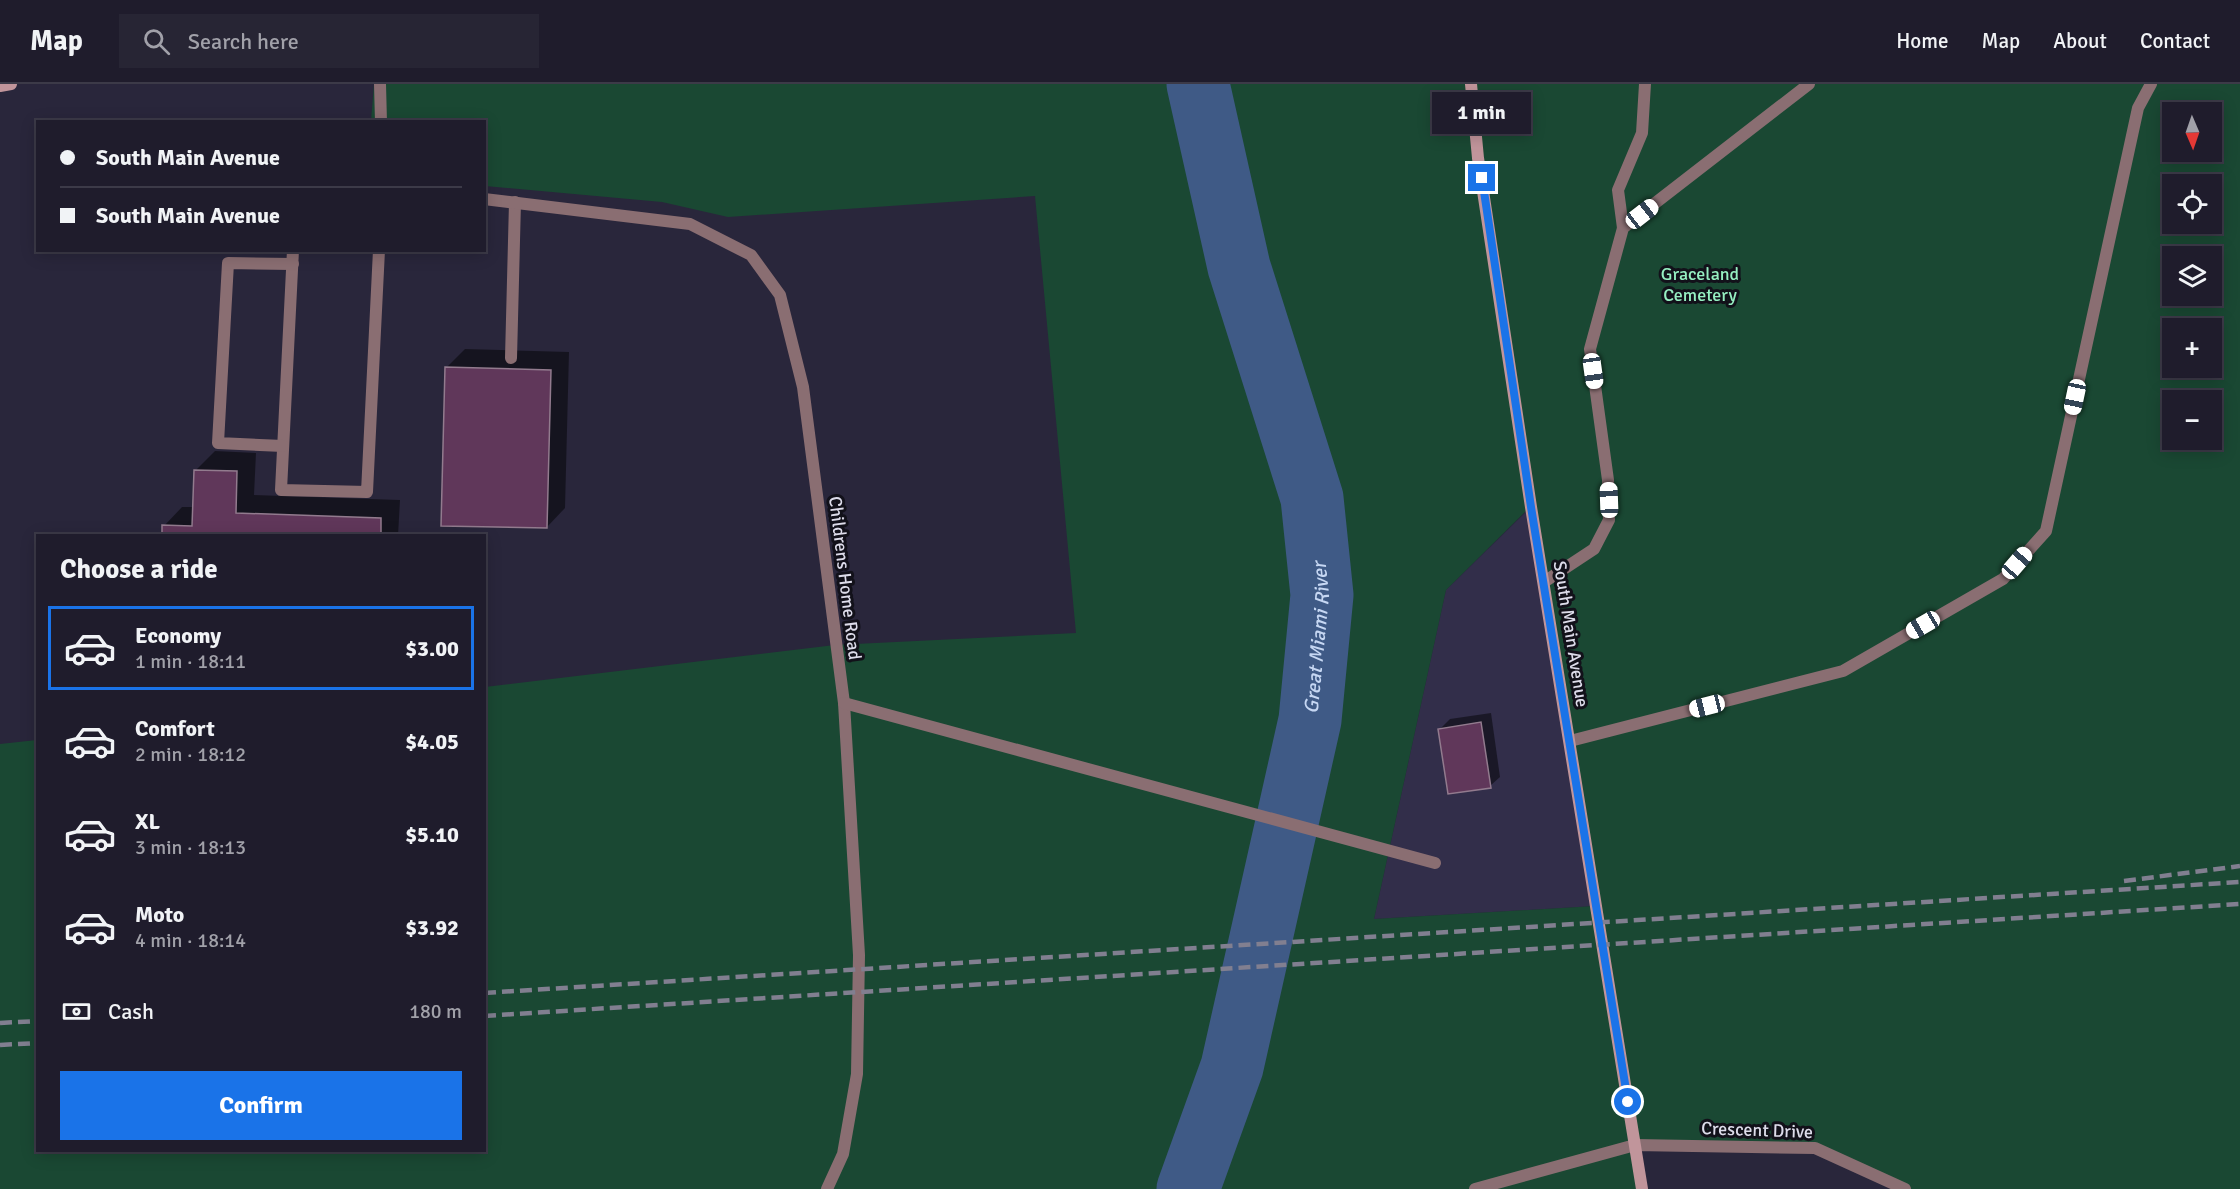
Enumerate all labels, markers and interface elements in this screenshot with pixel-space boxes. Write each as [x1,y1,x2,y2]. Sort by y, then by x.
search box [119,14,539,68]
text: Map [30,24,83,58]
icon: search [140,25,173,58]
text: Search here [188,28,299,55]
text: Home [1896,28,1949,54]
text: Map [1982,28,2020,54]
text: About [2053,28,2107,54]
text: Contact [2140,28,2210,54]
callout: 1 min [1432,91,1532,133]
text: 1 min [1457,100,1506,125]
north arrow [2162,102,2222,162]
map controls [2162,102,2222,450]
text: South Main Avenue [96,144,280,171]
route end [1468,164,1495,191]
button: locate [2162,174,2222,234]
car [1622,196,1662,232]
text: South Main Avenue [96,202,280,229]
button: layers [2162,246,2222,306]
park label: Graceland Cemetery [1661,263,1739,306]
button: + [2162,318,2222,378]
car [1582,352,1604,390]
car [2062,378,2088,416]
button: − [2162,390,2222,450]
car [1599,482,1619,518]
street label: Childrens Home Road [824,495,866,661]
car [1998,544,2036,582]
text: Choose a ride [60,553,218,586]
water label: Great Miami River [1298,558,1335,715]
street label: South Main Avenue [1549,559,1593,709]
car [1903,608,1943,642]
icon: car [63,621,117,675]
text: Economy [135,622,221,649]
text: $3.00 [405,635,459,662]
text: 1 min · 18:11 [135,649,246,674]
car [1687,693,1727,719]
icon: car [63,714,117,768]
text: Comfort [135,715,215,742]
text: $4.05 [405,728,459,755]
text: 2 min · 18:12 [135,742,246,767]
icon: car [63,807,117,861]
text: XL [135,808,160,835]
text: $5.10 [405,821,459,848]
text: 3 min · 18:13 [135,835,246,860]
icon: car [63,900,117,954]
text: Moto [135,901,184,928]
text: $3.92 [405,914,459,941]
text: 4 min · 18:14 [135,928,246,953]
icon: cash [60,995,93,1028]
text: Cash [108,998,154,1025]
text: 180 m [409,999,462,1024]
button: Confirm [60,1071,462,1140]
route start [1614,1088,1641,1115]
street label: Crescent Drive [1701,1117,1813,1143]

